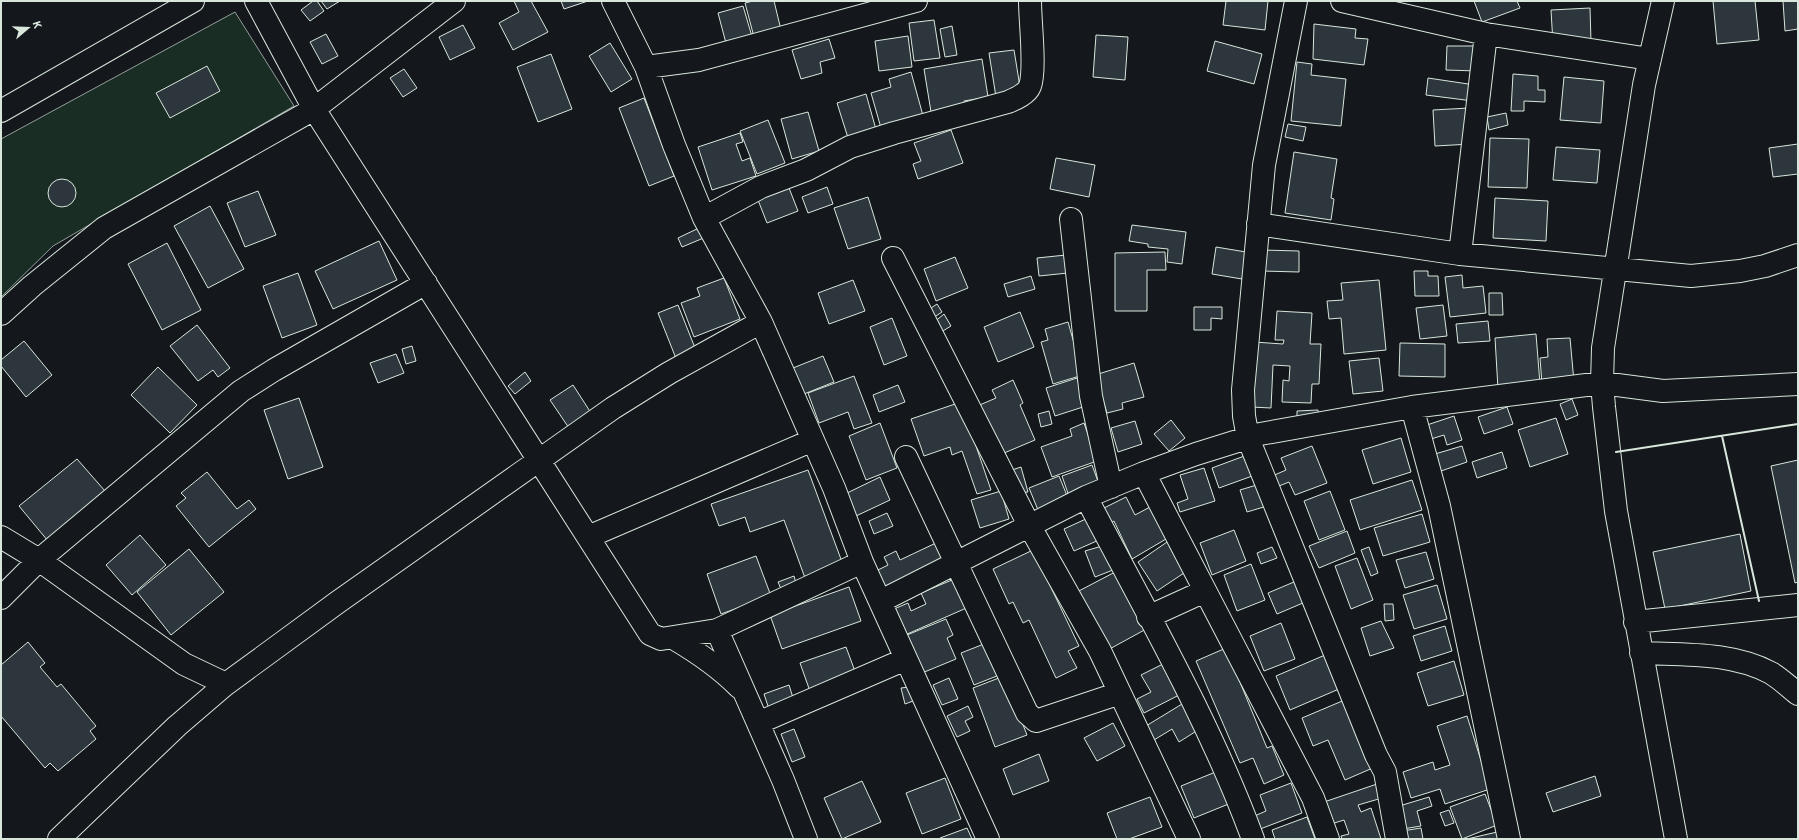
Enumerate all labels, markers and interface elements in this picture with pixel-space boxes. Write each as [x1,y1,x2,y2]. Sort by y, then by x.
north arrow [8,8,48,48]
text: K [31,19,45,30]

